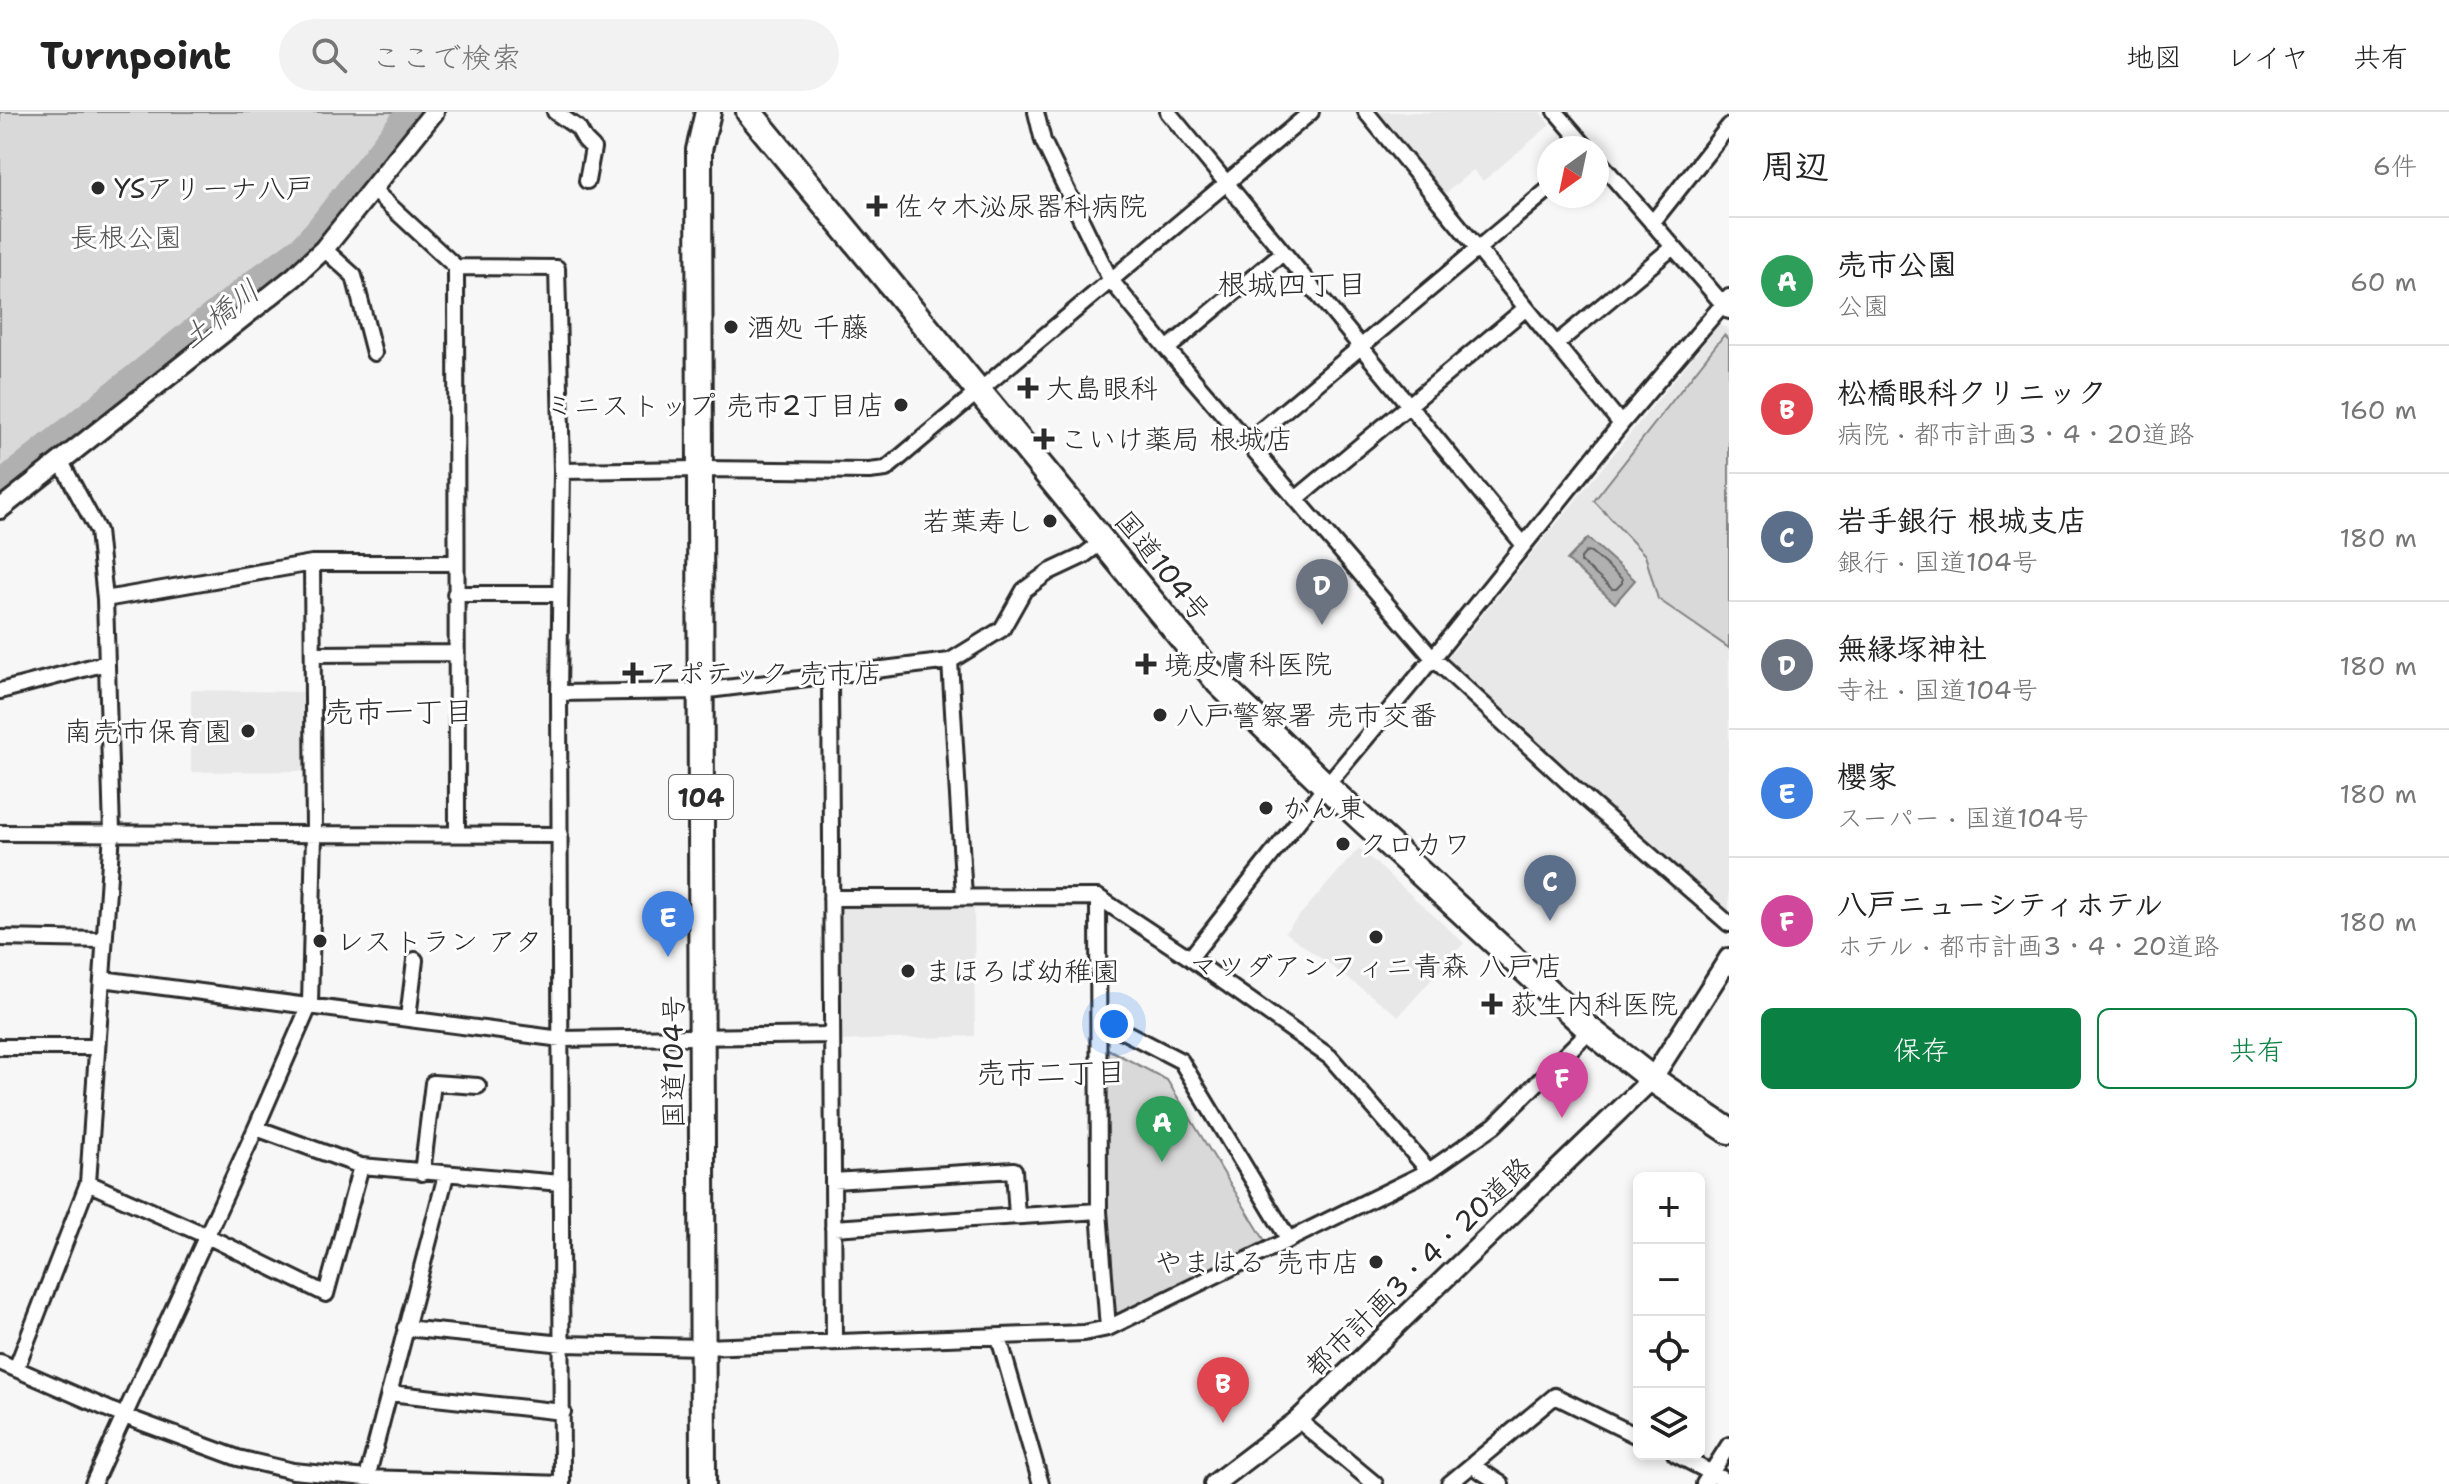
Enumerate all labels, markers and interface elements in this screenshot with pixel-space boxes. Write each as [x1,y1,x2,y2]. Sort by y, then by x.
search box [279,19,839,91]
text: Turnpoint [40,30,231,81]
icon: search [307,33,351,77]
text: ここで検索 [371,37,521,78]
text: 地図 [2126,38,2182,76]
text: レイヤ [2226,38,2309,76]
text: 共有 [2353,38,2409,76]
north arrow [1537,136,1609,208]
text: 周辺 [1761,143,1829,189]
text: 6件 [2373,148,2417,183]
place label: YSアリーナ八戸 [114,169,313,207]
marker: YSアリーナ八戸 [89,179,107,197]
place label: 佐々木泌尿器科病院 [895,187,1147,225]
marker: 佐々木泌尿器科病院 [866,195,888,217]
park label: 長根公園 [70,218,182,256]
text: 売市公園 [1837,244,1957,285]
district label: 根城四丁目 [1217,264,1367,305]
text: A [1777,264,1797,299]
text: 60 m [2350,264,2417,299]
water label: 土橋川 [172,270,268,358]
text: 公園 [1837,288,1889,323]
place label: 酒処 千藤 [747,308,869,346]
marker: 酒処 千藤 [722,318,740,336]
place label: 大島眼科 [1046,369,1158,407]
text: 松橋眼科クリニック [1837,372,2107,413]
marker: 大島眼科 [1017,377,1039,399]
place label: ミニストップ 売市2丁目店 [545,386,885,424]
text: B [1779,392,1795,427]
text: 160 m [2340,392,2417,427]
marker: ミニストップ 売市2丁目店 [892,396,910,414]
text: 病院 · 都市計画3・4・20道路 [1837,416,2194,451]
place label: こいけ薬局 根城店 [1060,420,1294,458]
marker: こいけ薬局 根城店 [1035,430,1053,448]
text: 岩手銀行 根城支店 [1837,500,2087,541]
place label: 若葉寿し [922,502,1034,540]
street label: 国道104号 [1106,502,1220,630]
marker: 若葉寿し [1041,512,1059,530]
text: C [1779,520,1795,555]
text: 180 m [2339,520,2417,555]
text: 銀行 · 国道104号 [1837,544,2038,579]
pin: D [1296,559,1348,625]
text: 無縁塚神社 [1837,628,1987,669]
place label: 境皮膚科医院 [1164,645,1332,683]
text: D [1778,648,1796,683]
text: 180 m [2339,648,2417,683]
marker: 境皮膚科医院 [1135,653,1157,675]
place label: アポテック 売市店 [649,654,883,692]
marker: アポテック 売市店 [624,664,642,682]
text: 寺社 · 国道104号 [1837,672,2038,707]
district label: 売市一丁目 [324,691,474,732]
place label: 八戸警察署 売市交番 [1176,696,1438,734]
marker: 八戸警察署 売市交番 [1151,706,1169,724]
place label: 南売市保育園 [64,712,232,750]
marker: 南売市保育園 [239,722,257,740]
text: 櫻家 [1837,756,1897,797]
road number: 104 [669,775,733,819]
text: E [1778,776,1796,811]
text: 180 m [2339,776,2417,811]
place label: かん東 [1282,789,1365,827]
marker: かん東 [1257,799,1275,817]
text: スーパー · 国道104号 [1837,800,2089,835]
place label: クロカワ [1359,825,1471,863]
marker: クロカワ [1334,835,1352,853]
pin: C [1524,855,1576,921]
text: 八戸ニューシティホテル [1837,884,2163,925]
pin: E [642,891,694,957]
text: F [1779,904,1795,939]
text: 180 m [2339,904,2417,939]
place label: レストラン アタ [336,922,543,960]
marker: マツダアンフィニ青森 八戸店 [1367,928,1385,946]
text: ホテル · 都市計画3・4・20道路 [1837,928,2219,963]
marker: レストラン アタ [311,932,329,950]
place label: マツダアンフィニ青森 八戸店 [1189,947,1563,985]
place label: まほろば幼稚園 [924,952,1120,990]
marker: まほろば幼稚園 [899,962,917,980]
place label: 荻生内科医院 [1510,985,1678,1023]
marker: 荻生内科医院 [1481,993,1503,1015]
street label: 国道104号 [654,995,692,1129]
your location [1094,1004,1134,1044]
button: 保存 [1761,1008,2081,1089]
button: 共有 [2097,1008,2417,1089]
district label: 売市二丁目 [976,1052,1126,1093]
pin: F [1536,1052,1588,1118]
pin: A [1136,1096,1188,1162]
street label: 都市計画3・4・20道路 [1296,1148,1540,1384]
map controls [1633,1172,1705,1460]
button: + [1633,1172,1705,1244]
place label: やまはる 売市店 [1154,1243,1360,1281]
button: − [1633,1244,1705,1316]
marker: やまはる 売市店 [1367,1253,1385,1271]
button: locate [1633,1316,1705,1388]
pin: B [1197,1357,1249,1423]
button: layers [1633,1388,1705,1460]

